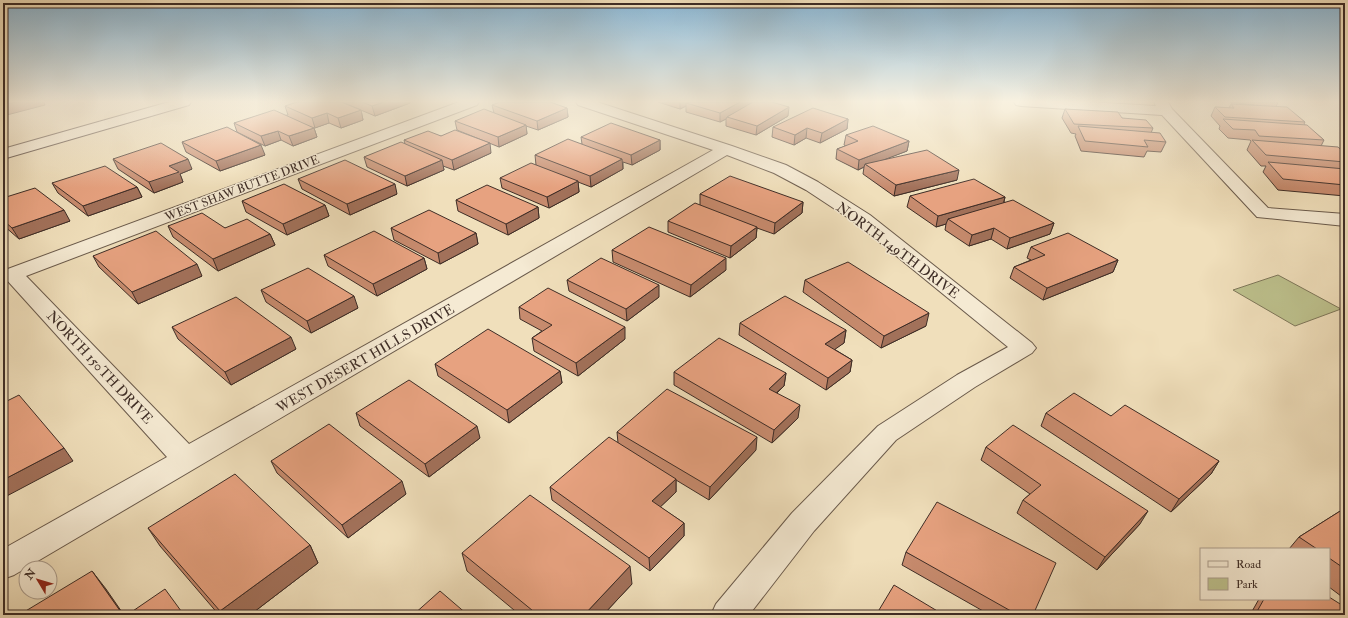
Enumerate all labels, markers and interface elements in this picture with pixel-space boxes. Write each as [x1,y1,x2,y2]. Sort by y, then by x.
street label: WEST SHAW BUTTE DRIVE [162,152,322,225]
street label: NORTH 149TH DRIVE [833,199,963,302]
street label: WEST DESERT HILLS DRIVE [272,300,457,417]
street label: NORTH 150TH DRIVE [43,307,156,427]
legend [1200,548,1330,600]
text: Road [1236,557,1261,572]
north arrow [18,560,58,600]
text: N [22,565,39,583]
text: Park [1236,577,1258,592]

